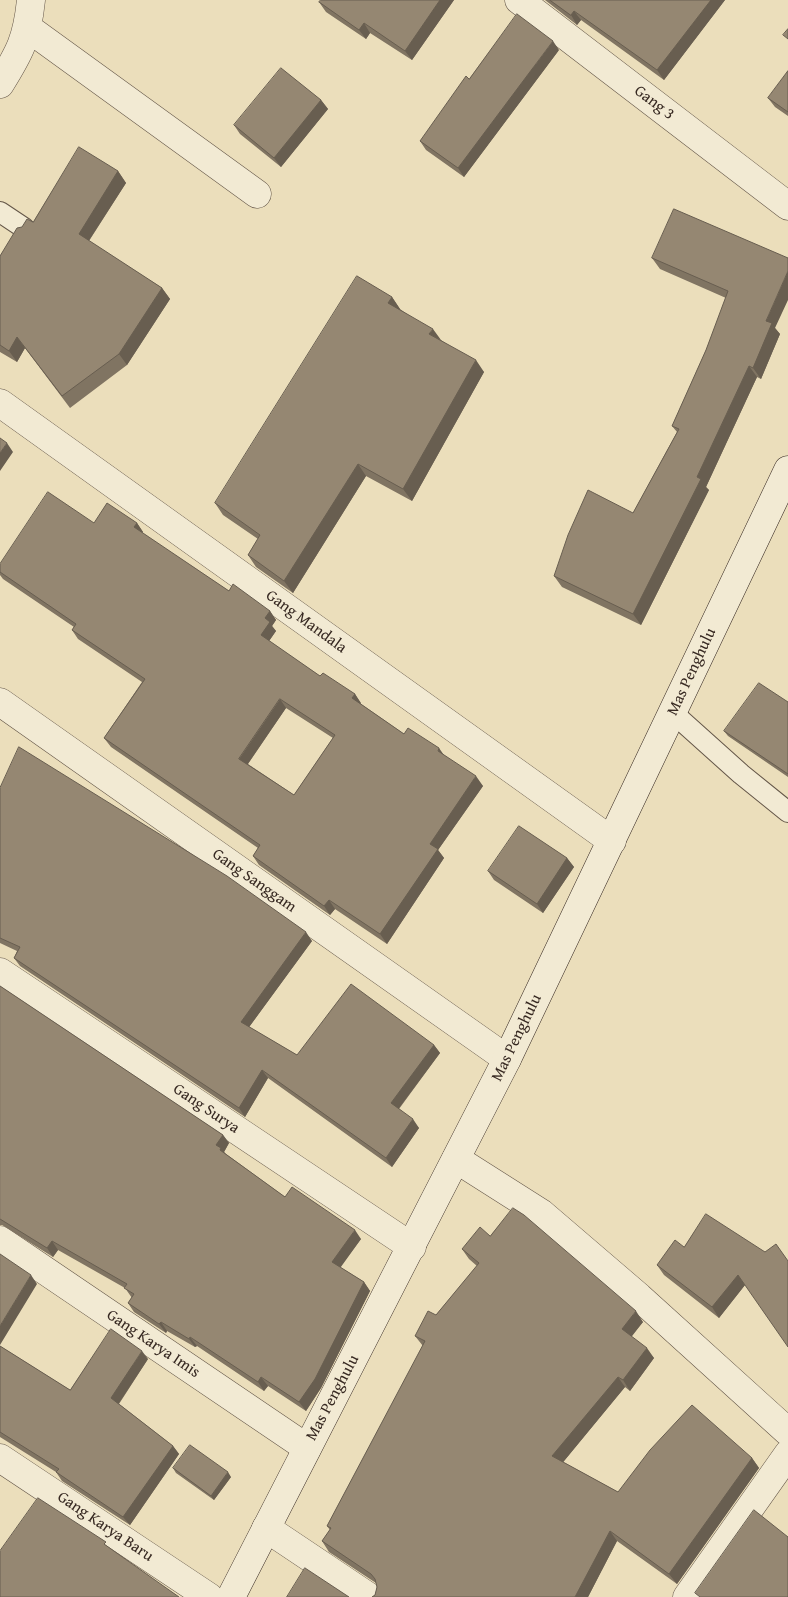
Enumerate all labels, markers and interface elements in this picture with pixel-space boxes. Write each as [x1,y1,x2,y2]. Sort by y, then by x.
street label: Gang 3 [630,82,678,124]
street label: Gang Mandala [262,586,350,658]
street label: Mas Penghulu [663,625,721,719]
street label: Gang Sanggam [208,845,300,917]
street label: Mas Penghulu [488,991,546,1085]
street label: Gang Surya [169,1080,243,1138]
street label: Gang Karya Imis [103,1306,203,1382]
street label: Mas Penghulu [302,1352,364,1444]
street label: Gang Karya Baru [53,1488,157,1566]

